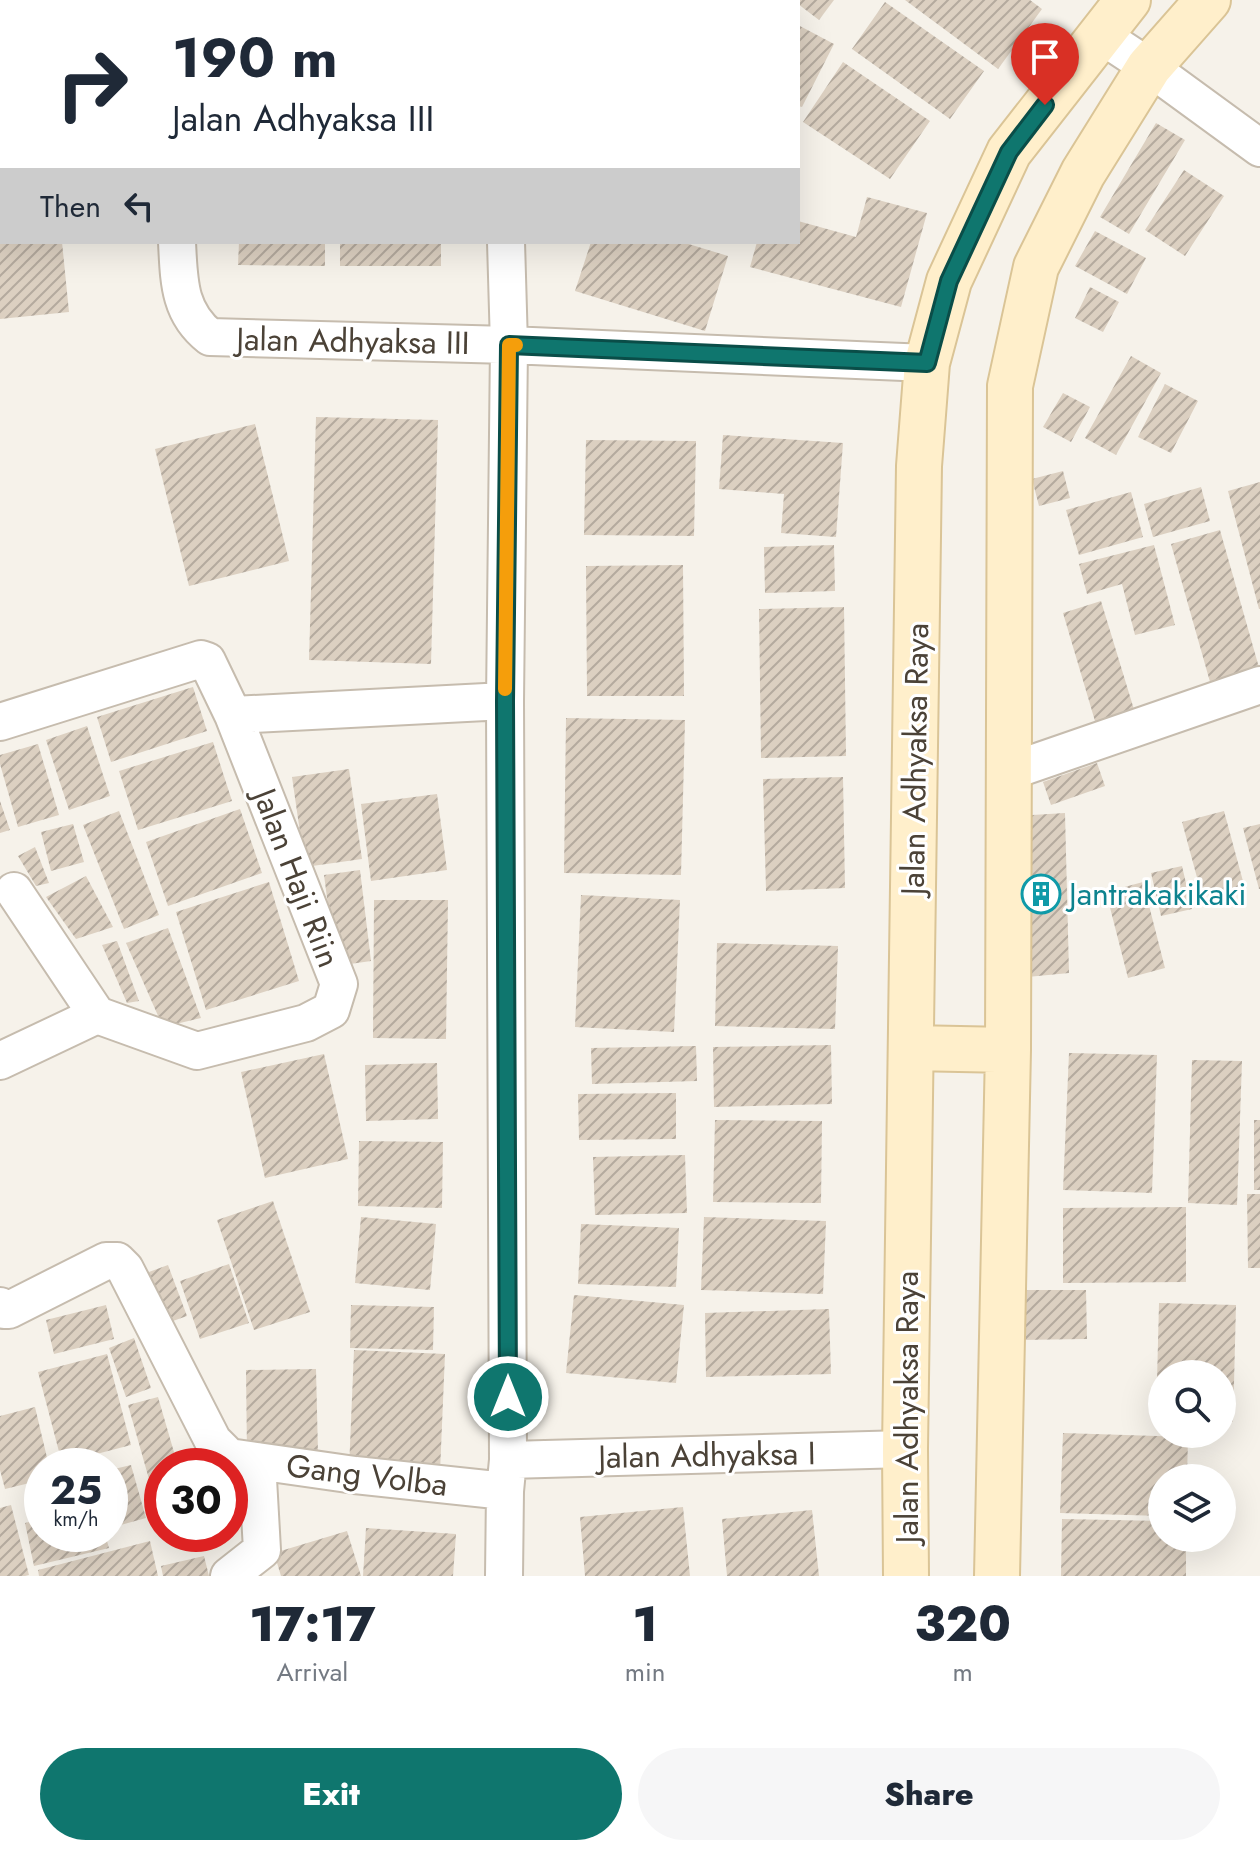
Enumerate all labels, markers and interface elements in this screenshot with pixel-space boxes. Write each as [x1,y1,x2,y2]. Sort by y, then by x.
text: 190 m [172,17,338,98]
pin [1011,23,1079,105]
icon: right [40,32,144,136]
icon: arrive [1023,35,1067,79]
text: Jalan Adhyaksa III [172,92,434,144]
icon: left [117,184,161,228]
text: Then [40,185,101,228]
street label: Jalan Adhyaksa III [232,316,470,366]
street label: Jalan Adhyaksa Raya [890,622,940,900]
street label: Jalan Haji Riin [240,778,352,974]
place label: Jantrakakikaki [1065,871,1247,917]
building icon: Jantrakakikaki [1020,873,1062,915]
street label: Jalan Adhyaksa Raya [884,1271,930,1547]
position arrow [466,1355,550,1439]
map controls [1148,1360,1236,1552]
button: search [1148,1360,1236,1448]
street label: Jalan Adhyaksa I [594,1430,816,1480]
street label: Gang Volba [284,1442,450,1508]
speed limit sign: 30 [144,1448,248,1552]
text: 25 [50,1461,102,1519]
button: layers [1148,1464,1236,1552]
text: km/h [53,1505,99,1534]
text: 17:17 [249,1590,376,1659]
text: 1 [632,1590,658,1659]
text: 320 [915,1590,1011,1659]
text: Arrival [277,1653,348,1691]
text: min [625,1653,665,1691]
text: m [953,1653,973,1691]
button: Exit [40,1748,622,1840]
button: Share [638,1748,1220,1840]

